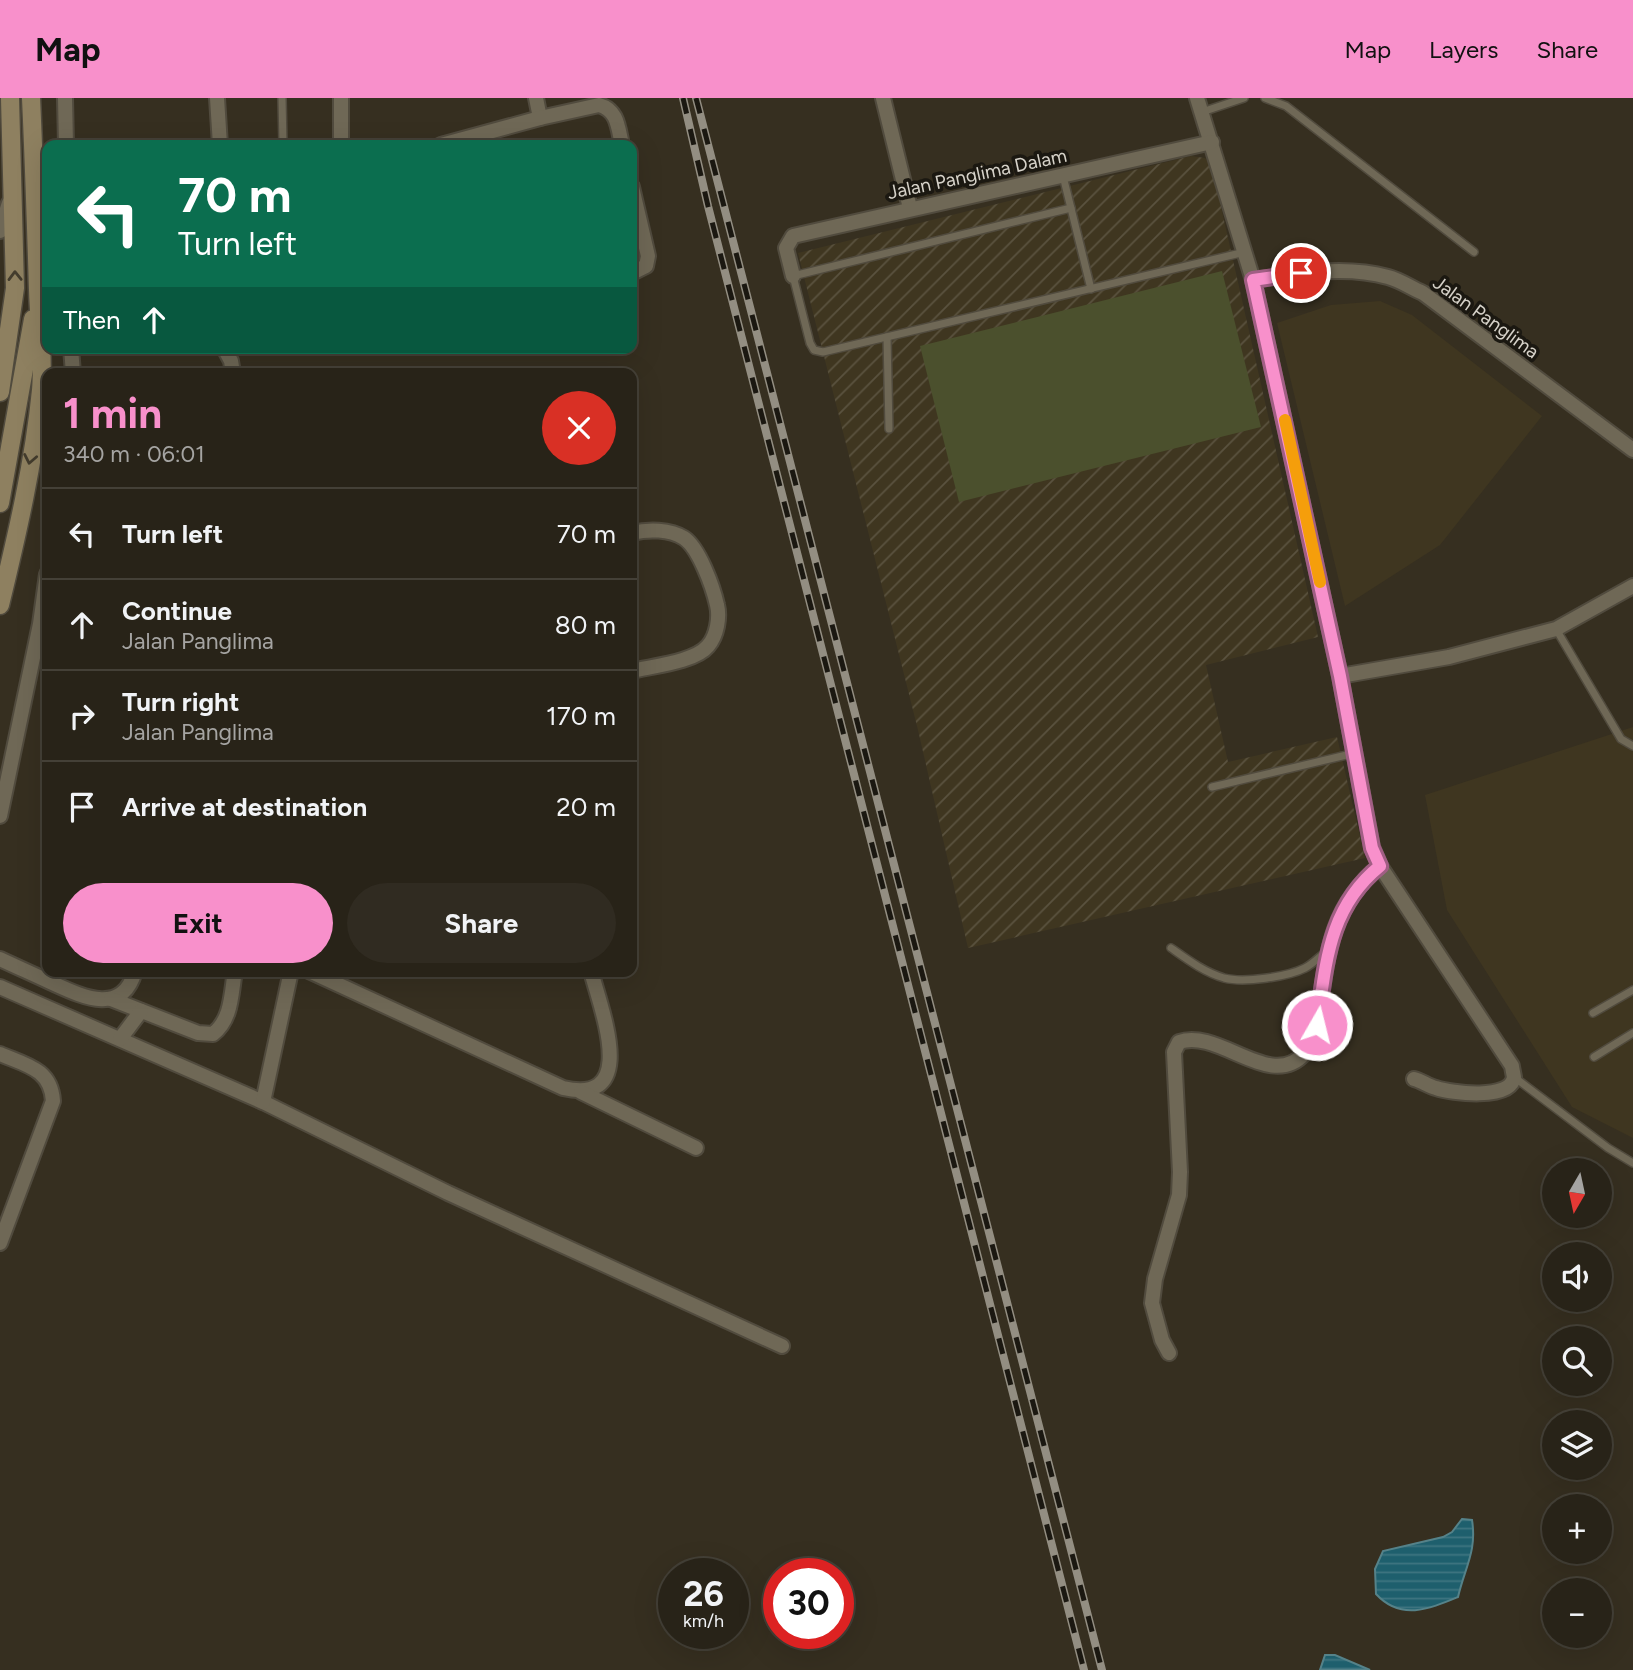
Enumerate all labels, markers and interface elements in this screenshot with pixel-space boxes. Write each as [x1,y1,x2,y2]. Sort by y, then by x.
text: Map [35,30,101,69]
text: Map [1344,35,1391,64]
text: Layers [1429,35,1498,64]
text: Share [1536,35,1598,64]
street label: Jalan Panglima Dalam [885,144,1069,204]
text: 70 m [178,165,291,224]
icon: left [63,168,154,259]
text: Turn left [178,225,297,263]
pin [1271,243,1331,303]
icon: arrive [1282,254,1320,292]
one-way arrow [7,270,22,281]
street label: Jalan Panglima [1429,271,1543,363]
icon: ahead [135,301,173,339]
text: Then [63,304,121,336]
text: 1 min [63,388,162,439]
button: close [542,391,616,465]
text: 340 m · 06:01 [63,440,205,468]
one-way arrow [23,453,38,465]
icon: left [63,515,101,553]
text: Turn left [122,518,223,550]
text: 70 m [557,518,616,550]
text: Continue [122,595,232,627]
icon: ahead [63,606,101,644]
text: 80 m [555,609,616,641]
text: Jalan Panglima [122,627,274,655]
text: Turn right [122,686,239,718]
icon: right [63,697,101,735]
text: 170 m [546,700,616,732]
text: Jalan Panglima [122,718,274,746]
icon: arrive [63,788,101,826]
text: Arrive at destination [122,791,367,823]
text: 20 m [556,791,616,823]
button: Exit [63,883,333,963]
button: Share [347,883,616,963]
position arrow [1280,988,1354,1062]
north arrow [1542,1158,1612,1228]
map controls [1542,1158,1612,1648]
button: sound [1542,1242,1612,1312]
button: search [1542,1326,1612,1396]
button: layers [1542,1410,1612,1480]
button: + [1542,1494,1612,1564]
speed limit sign: 30 [763,1558,854,1649]
text: 26 [683,1573,724,1615]
button: − [1542,1578,1612,1648]
text: km/h [683,1610,724,1632]

